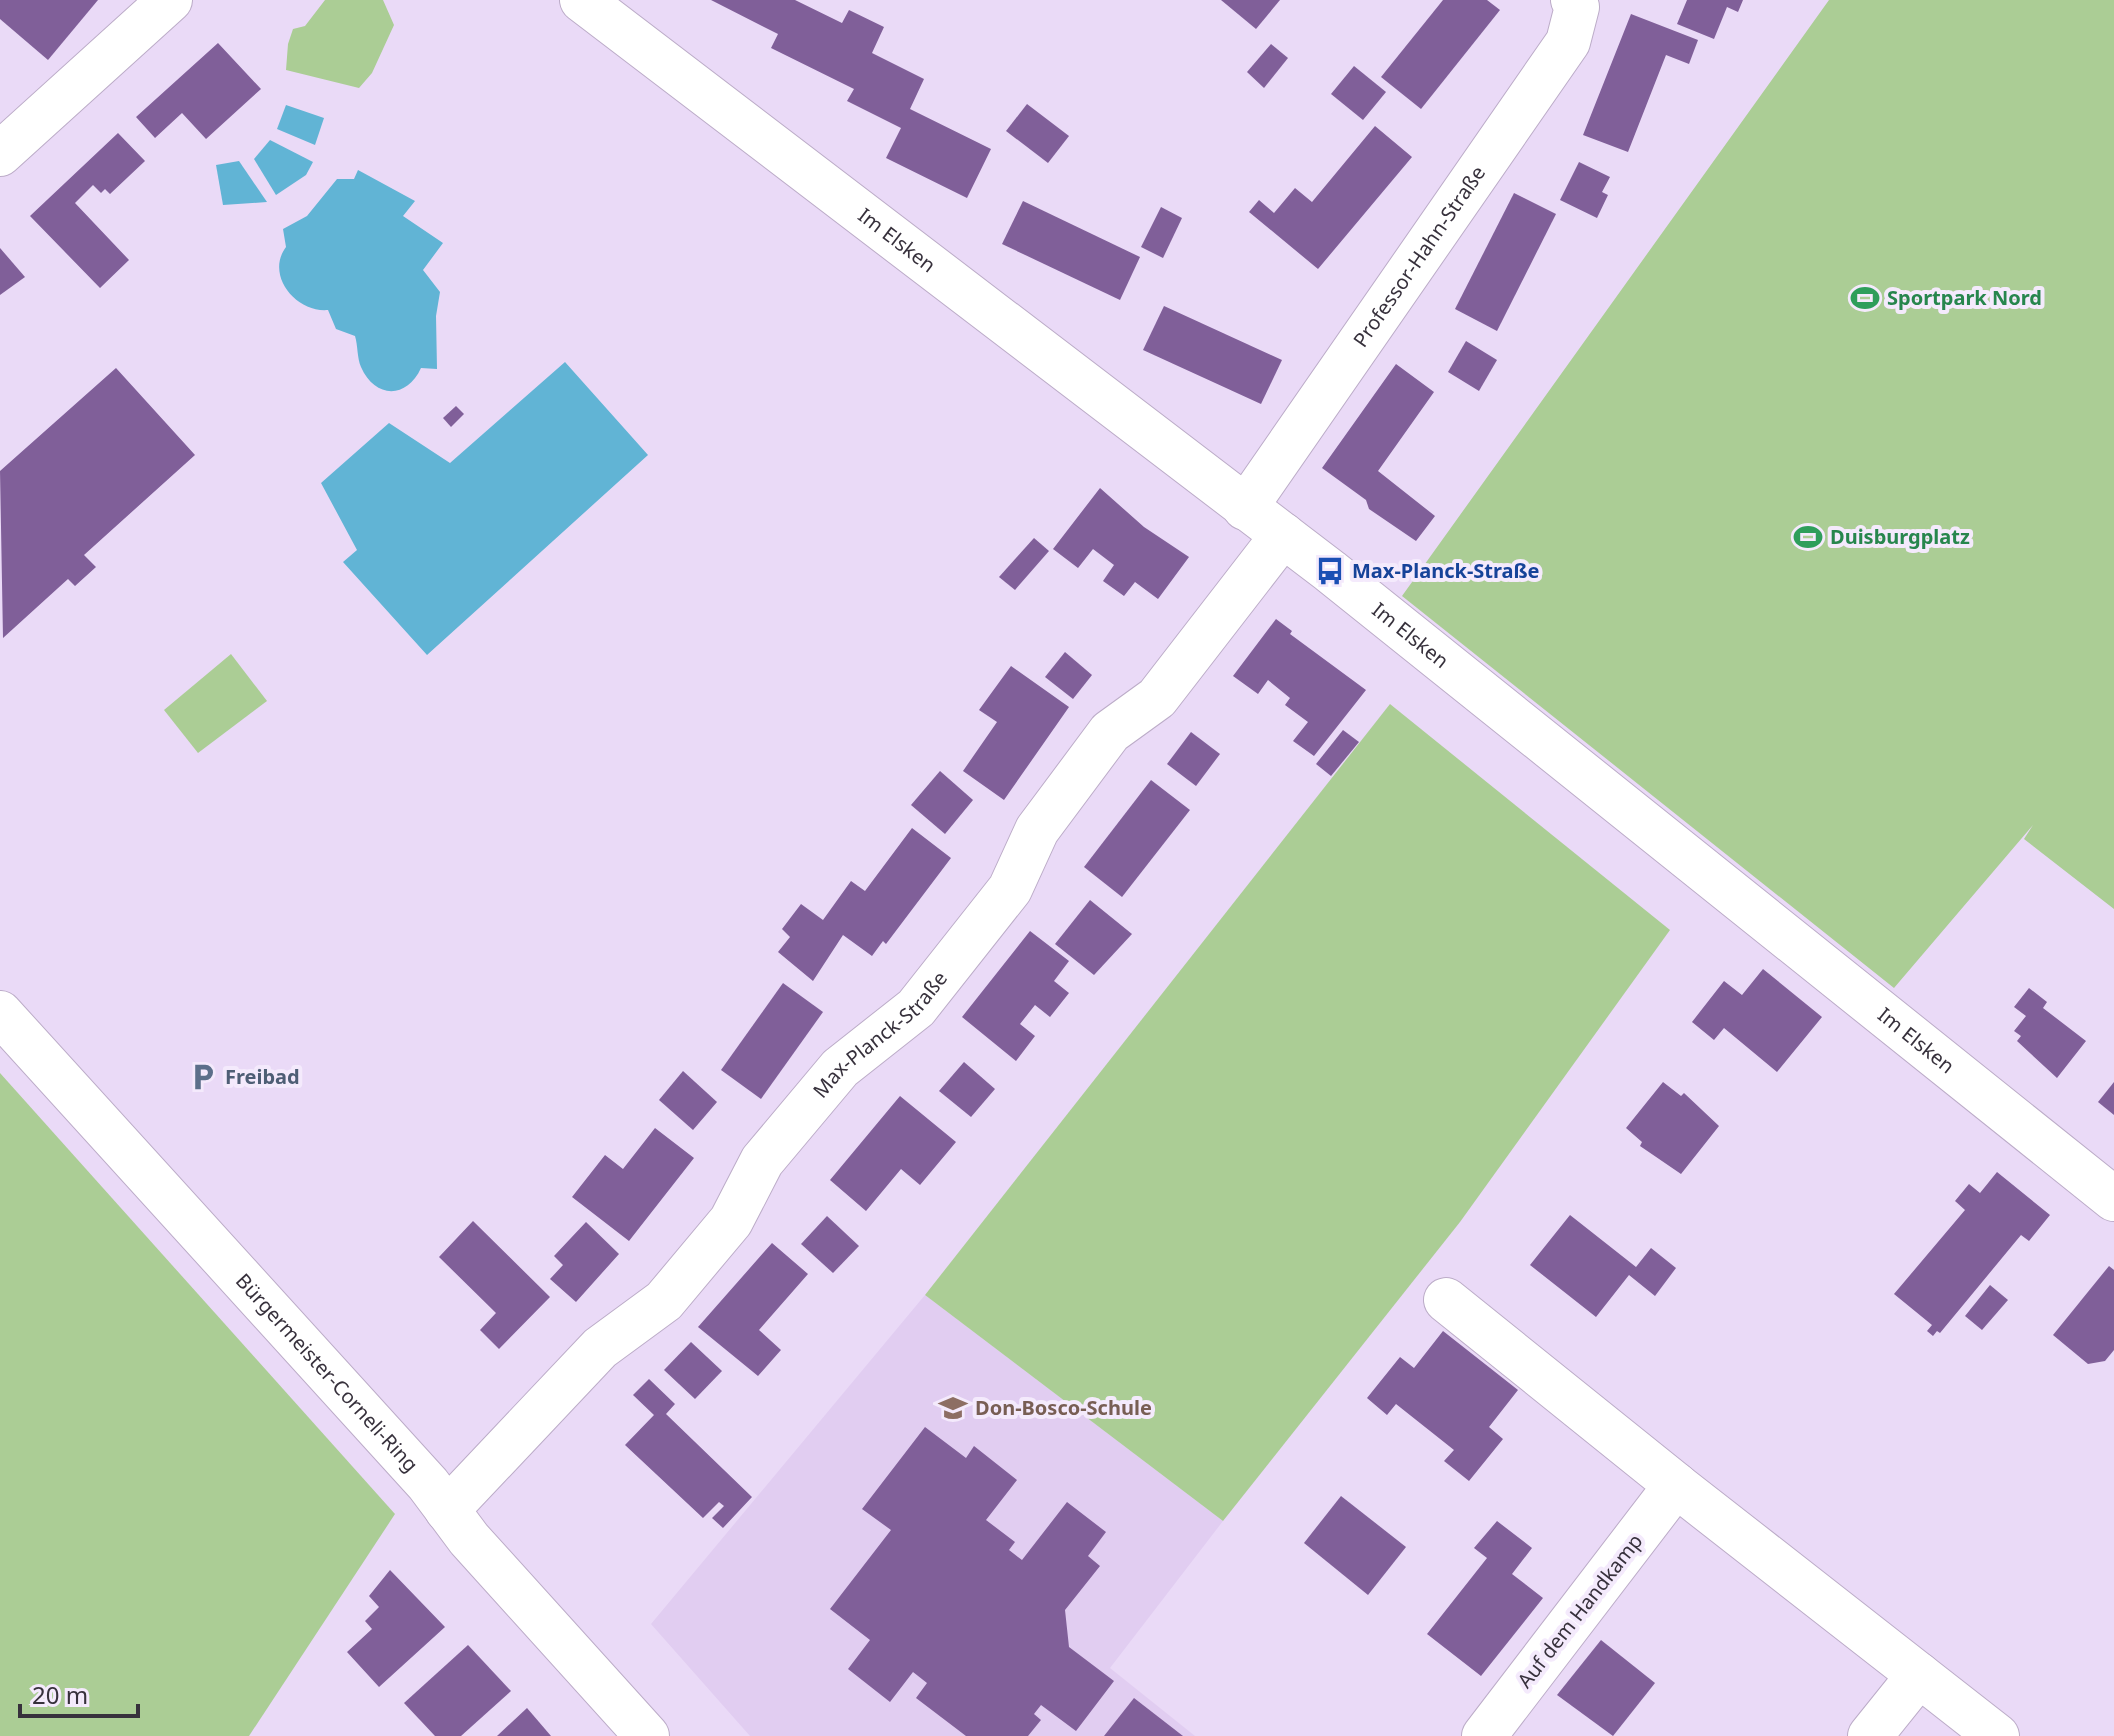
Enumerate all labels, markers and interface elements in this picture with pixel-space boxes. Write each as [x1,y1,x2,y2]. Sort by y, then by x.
street label: Professor-Hahn-Straße [1347,160,1491,352]
street label: Im Elsken [853,202,941,278]
sports icon: Sportpark Nord [1850,283,1880,313]
place label: Sportpark Nord [1887,284,2042,311]
sports icon: Duisburgplatz [1793,522,1823,552]
place label: Duisburgplatz [1830,523,1970,550]
bus stop icon: Max-Planck-Straße [1315,556,1345,586]
place label: Max-Planck-Straße [1352,557,1540,584]
street label: Im Elsken [1367,596,1455,674]
street label: Max-Planck-Straße [807,965,953,1103]
street label: Im Elsken [1873,1001,1960,1079]
parking icon: Freibad [188,1062,218,1092]
place label: Freibad [225,1063,300,1090]
street label: Bürgermeister-Corneli-Ring [230,1267,424,1477]
school or university icon: Don-Bosco-Schule [938,1393,968,1423]
place label: Don-Bosco-Schule [975,1394,1152,1421]
street label: Auf dem Handkamp [1511,1528,1648,1693]
scale bar [20,1668,138,1718]
text: 20 m [32,1678,88,1711]

